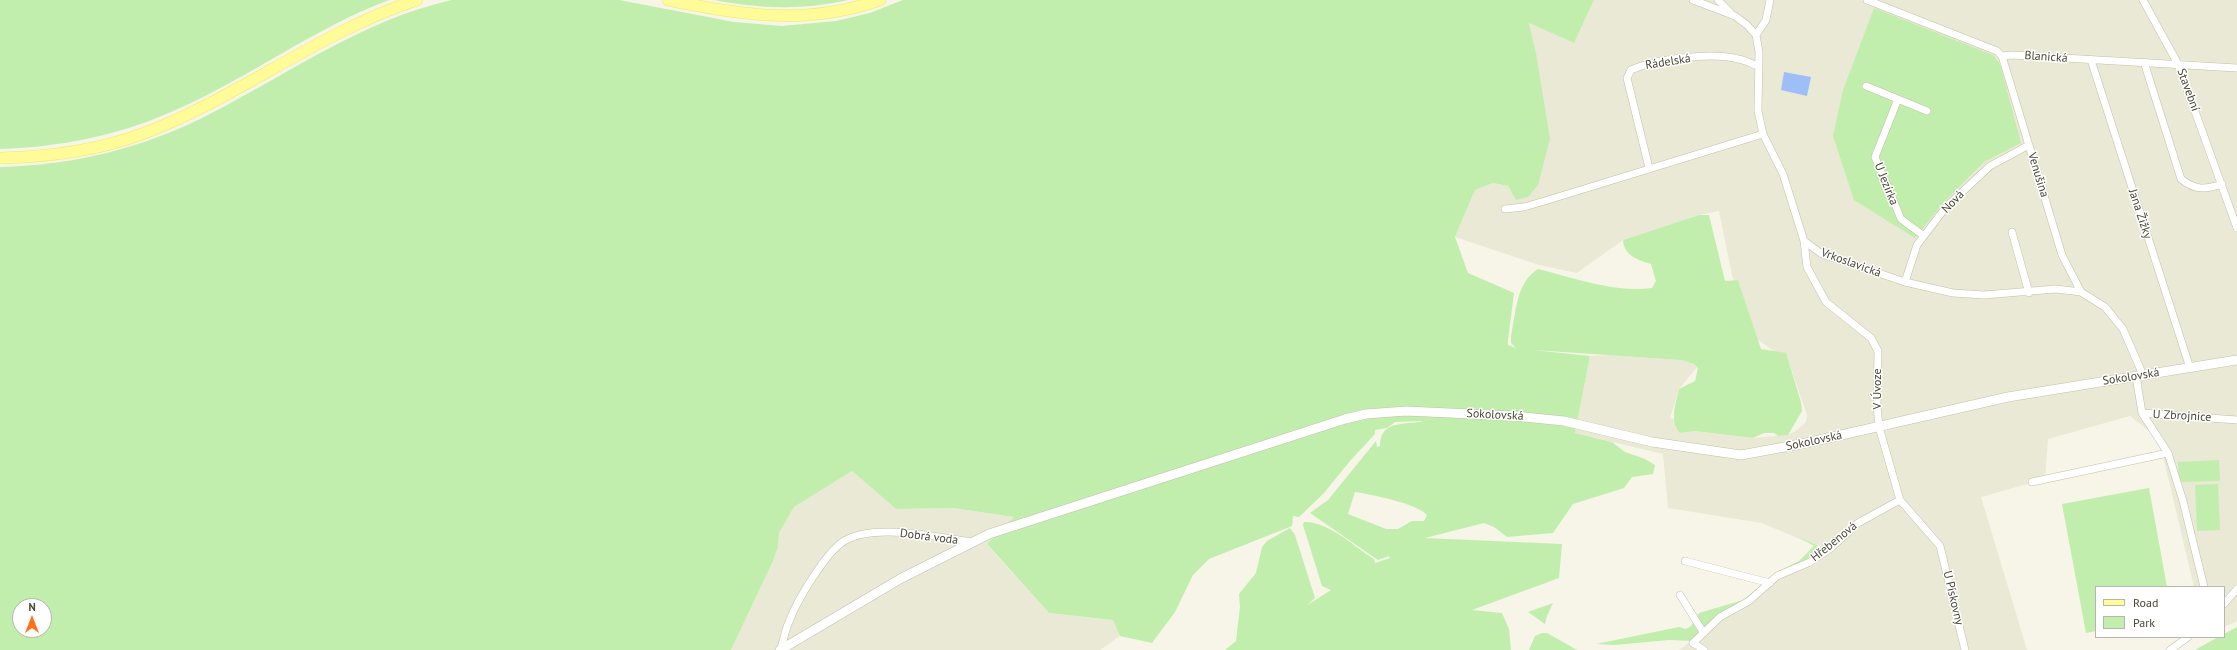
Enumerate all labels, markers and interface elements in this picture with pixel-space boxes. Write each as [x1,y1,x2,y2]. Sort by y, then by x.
street label: Blanická [2024,48,2068,66]
street label: Rádelská [1644,51,1692,73]
street label: Stavební [2174,67,2202,113]
street label: Venušina [2024,151,2052,199]
street label: U Jezírka [1871,161,1901,207]
street label: Jana Žižky [2125,187,2155,241]
street label: Nová [1939,188,1967,216]
street label: Vrkoslavická [1819,245,1883,281]
street label: Sokolovská [2102,365,2160,389]
street label: V Úvoze [1871,368,1885,410]
street label: Sokolovská [1466,406,1524,424]
street label: U Zbrojnice [2152,407,2212,425]
street label: Sokolovská [1785,428,1843,454]
street label: Hřebenová [1808,519,1860,565]
street label: Dobrá voda [899,526,959,548]
street label: U Pískovny [1940,569,1966,627]
legend [2095,586,2225,638]
text: Road [2133,595,2158,610]
north arrow [12,598,52,638]
text: N [28,600,36,614]
text: Park [2133,615,2155,630]

